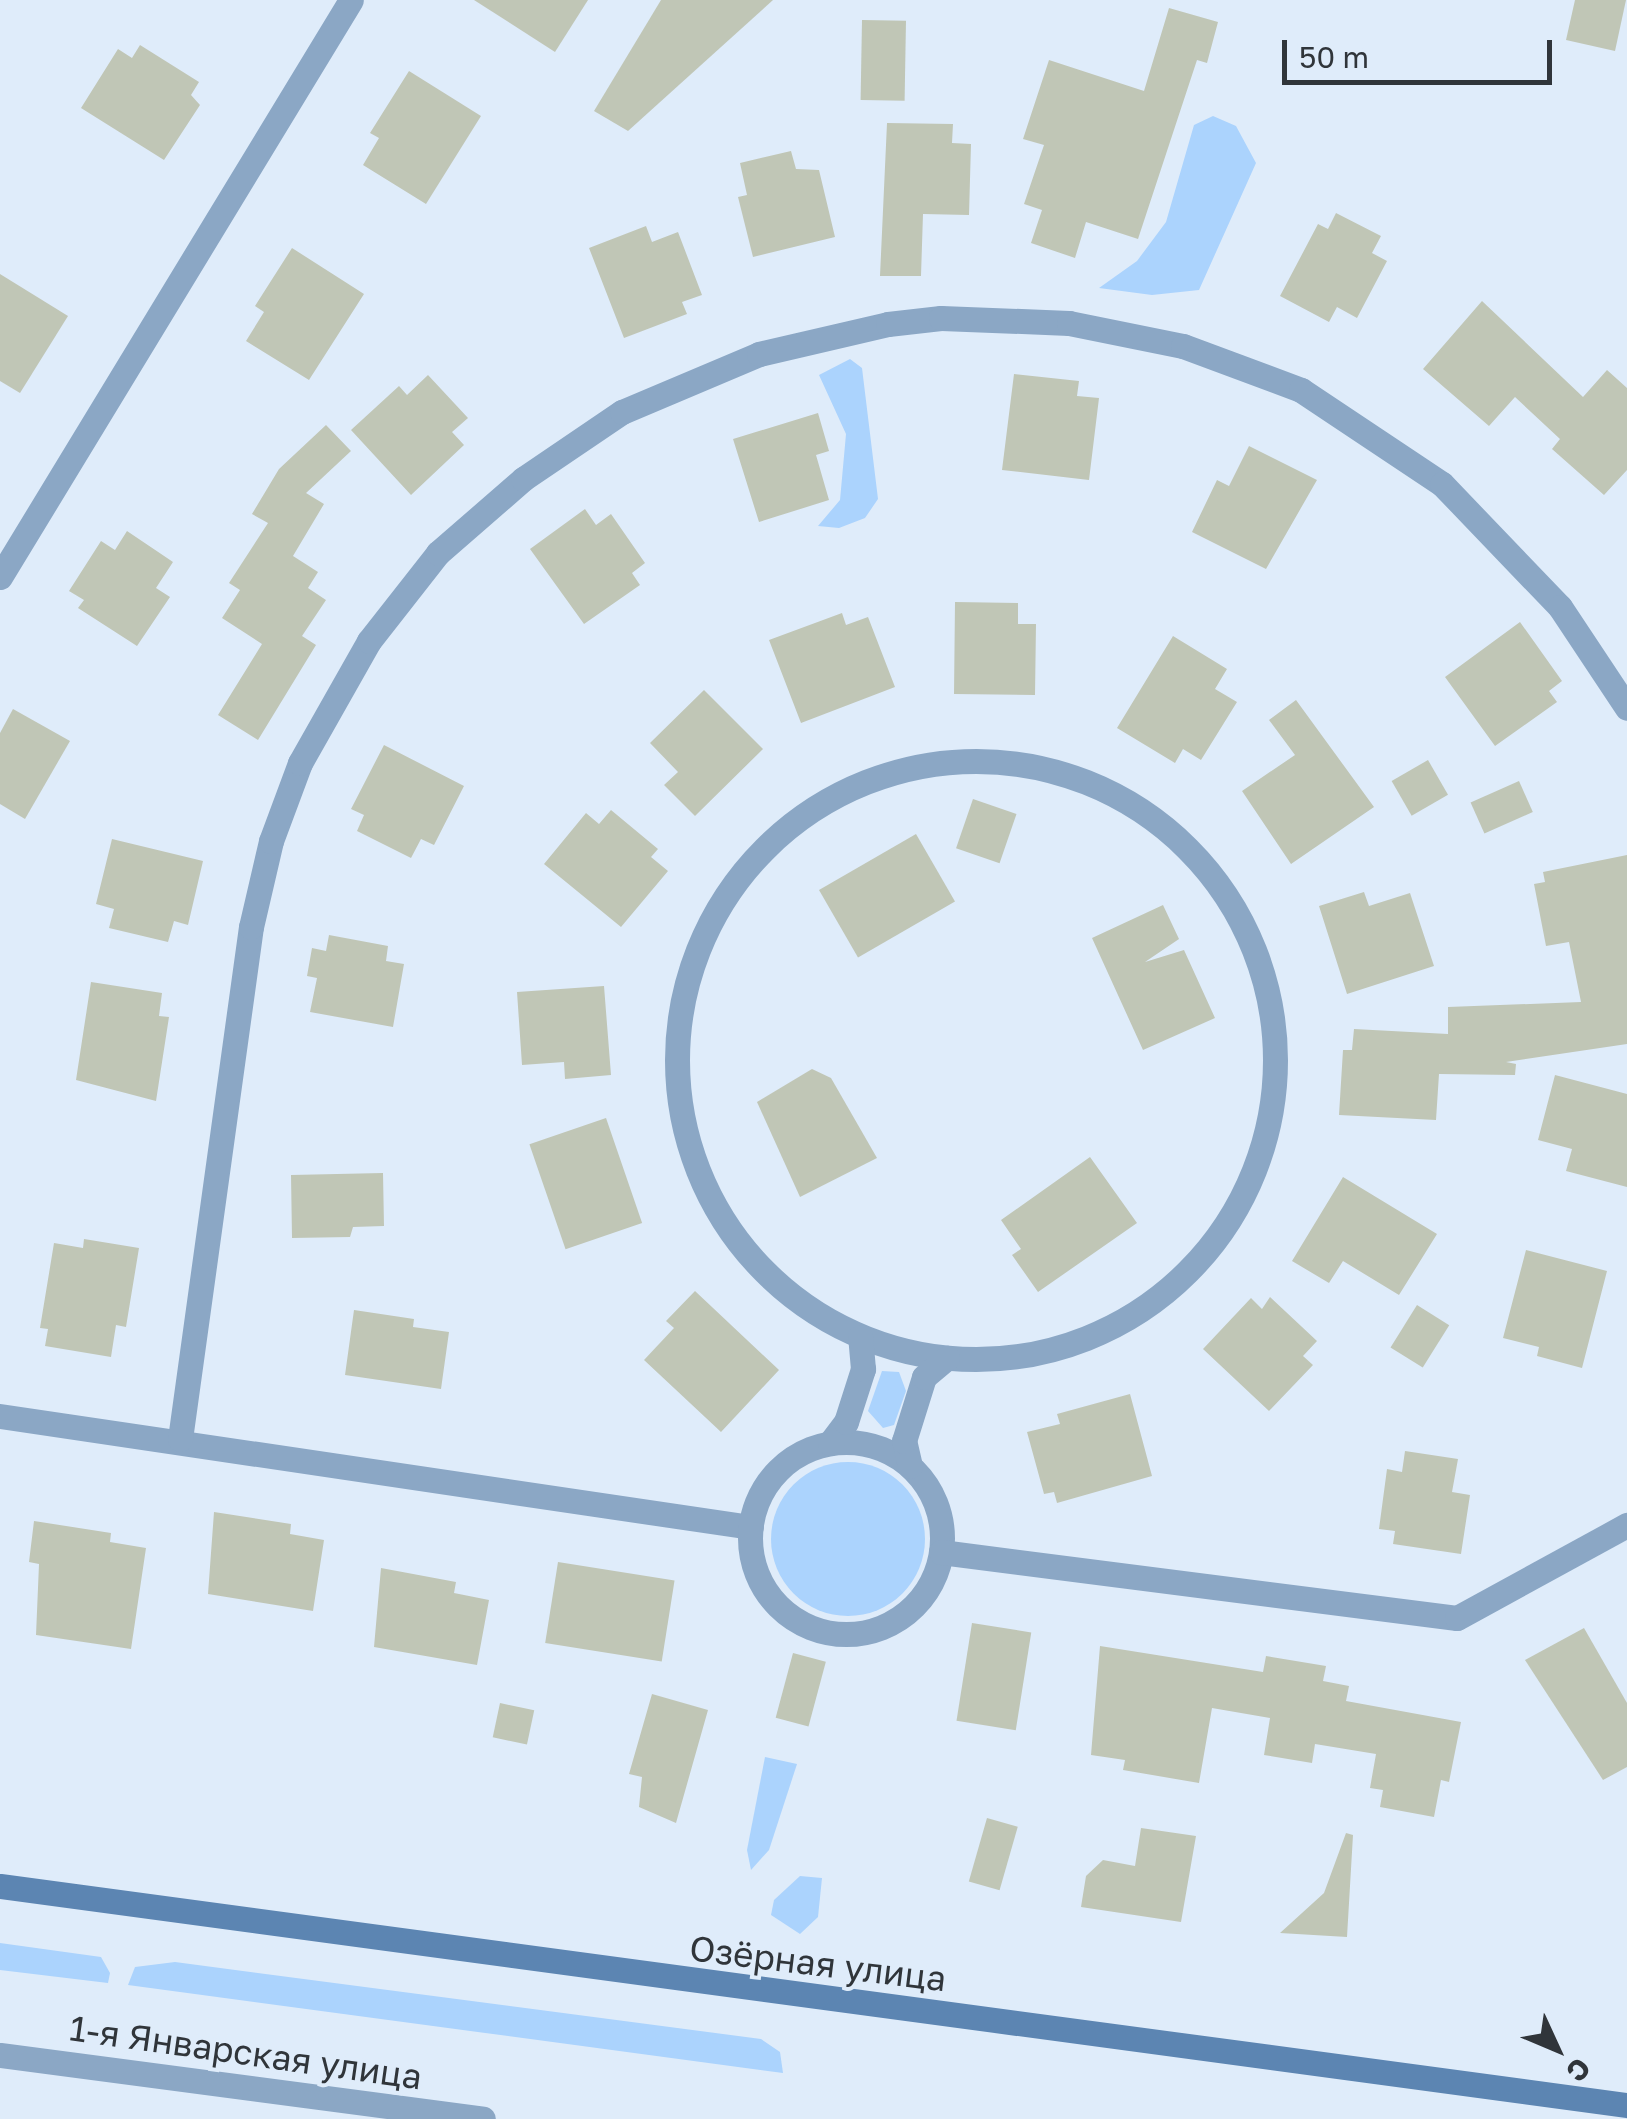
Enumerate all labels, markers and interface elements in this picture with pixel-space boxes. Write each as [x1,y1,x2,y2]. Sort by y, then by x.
scale bar [1287,20,1557,82]
text: 50 m [1299,39,1369,75]
street label: Озёрная улица [687,1926,949,2000]
north arrow [1507,1999,1607,2099]
street label: 1-я Январская улица [67,2006,425,2098]
text: С [1560,2052,1598,2089]

